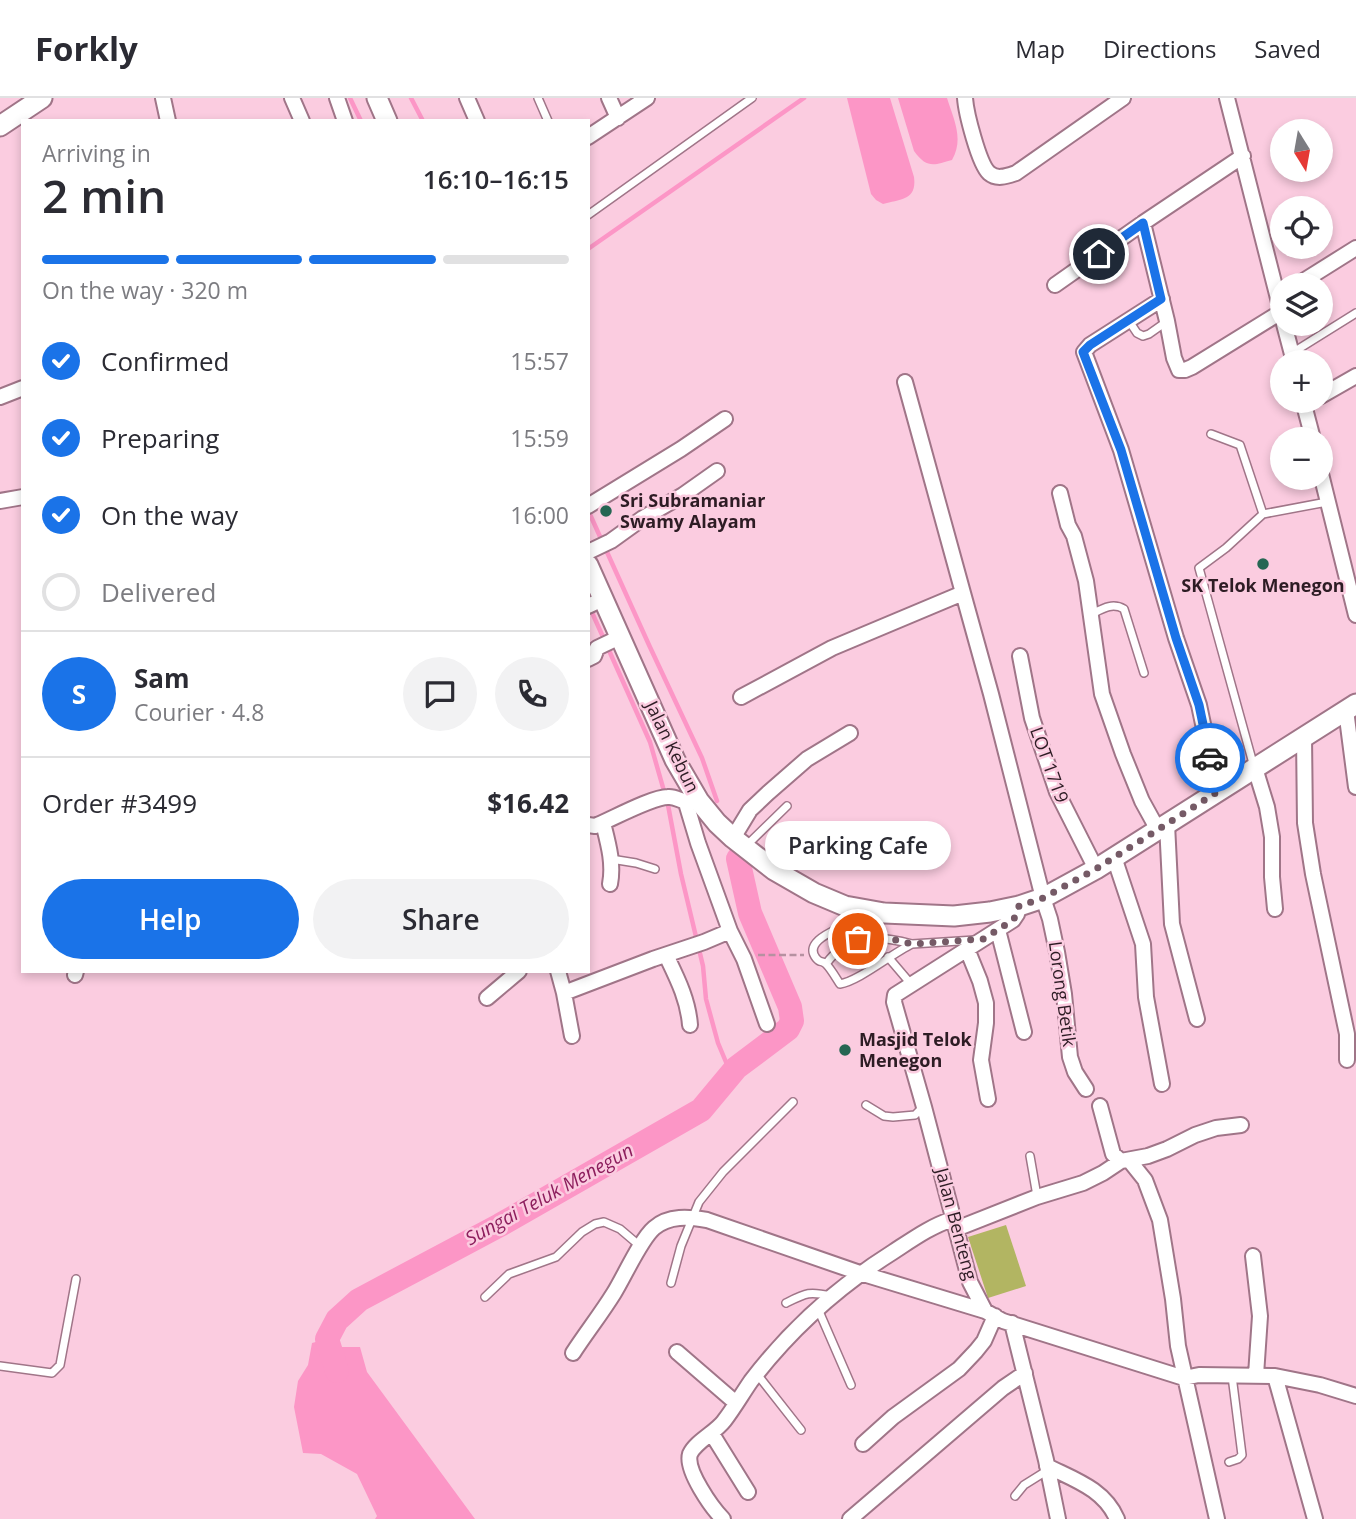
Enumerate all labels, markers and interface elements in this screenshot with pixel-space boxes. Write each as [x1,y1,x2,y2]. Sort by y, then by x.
text: Forkly [35,26,138,71]
text: Map [1015,32,1065,65]
text: Directions [1103,32,1216,65]
text: Saved [1254,32,1321,65]
north arrow [1270,119,1334,182]
map controls [1270,119,1333,490]
text: Arriving in [42,137,151,169]
text: 16:10–16:15 [423,161,569,197]
text: 2 min [42,164,166,226]
button: locate [1270,196,1333,259]
pin [1069,224,1129,284]
icon: home [1080,235,1118,273]
button: layers [1270,273,1333,336]
text: On the way · 320 m [42,274,248,306]
icon: check [42,342,80,380]
text: Confirmed [101,343,229,379]
text: 15:57 [510,345,569,377]
button: + [1270,350,1333,413]
icon: check [42,419,80,457]
text: Preparing [101,420,219,456]
text: 15:59 [510,422,569,454]
button: − [1270,427,1333,490]
place label: Sri Subramaniar Swamy Alayam [620,488,765,533]
icon: check [42,496,80,534]
text: On the way [101,497,238,533]
text: 16:00 [510,499,569,531]
marker: Sri Subramaniar Swamy Alayam [598,503,614,519]
marker: SK Telok Menegon [1255,556,1271,572]
place label: SK Telok Menegon [1181,573,1345,597]
text: Delivered [101,574,216,610]
button: chat [403,657,477,731]
button: phone [495,657,569,731]
text: Sam [134,660,190,696]
text: S [72,676,86,712]
street label: Jalan Kebun [639,695,705,796]
text: Courier · 4.8 [134,696,264,728]
street label: LOT 1719 [1025,723,1075,806]
courier [1175,723,1245,793]
icon: car [1191,739,1229,777]
text: Order #3499 [42,785,197,821]
text: $16.42 [487,785,569,821]
callout: Parking Cafe [765,820,951,869]
text: Parking Cafe [788,829,928,861]
button: Help [42,879,299,959]
button: Share [313,879,569,959]
pin [828,909,888,969]
icon: bag [839,920,877,958]
street label: Lorong Betik [1044,940,1082,1049]
place label: Masjid Telok Menegon [859,1027,973,1072]
marker: Masjid Telok Menegon [837,1042,853,1058]
water label: Sungai Teluk Menegun [460,1137,638,1251]
street label: Jalan Benteng [930,1163,984,1283]

